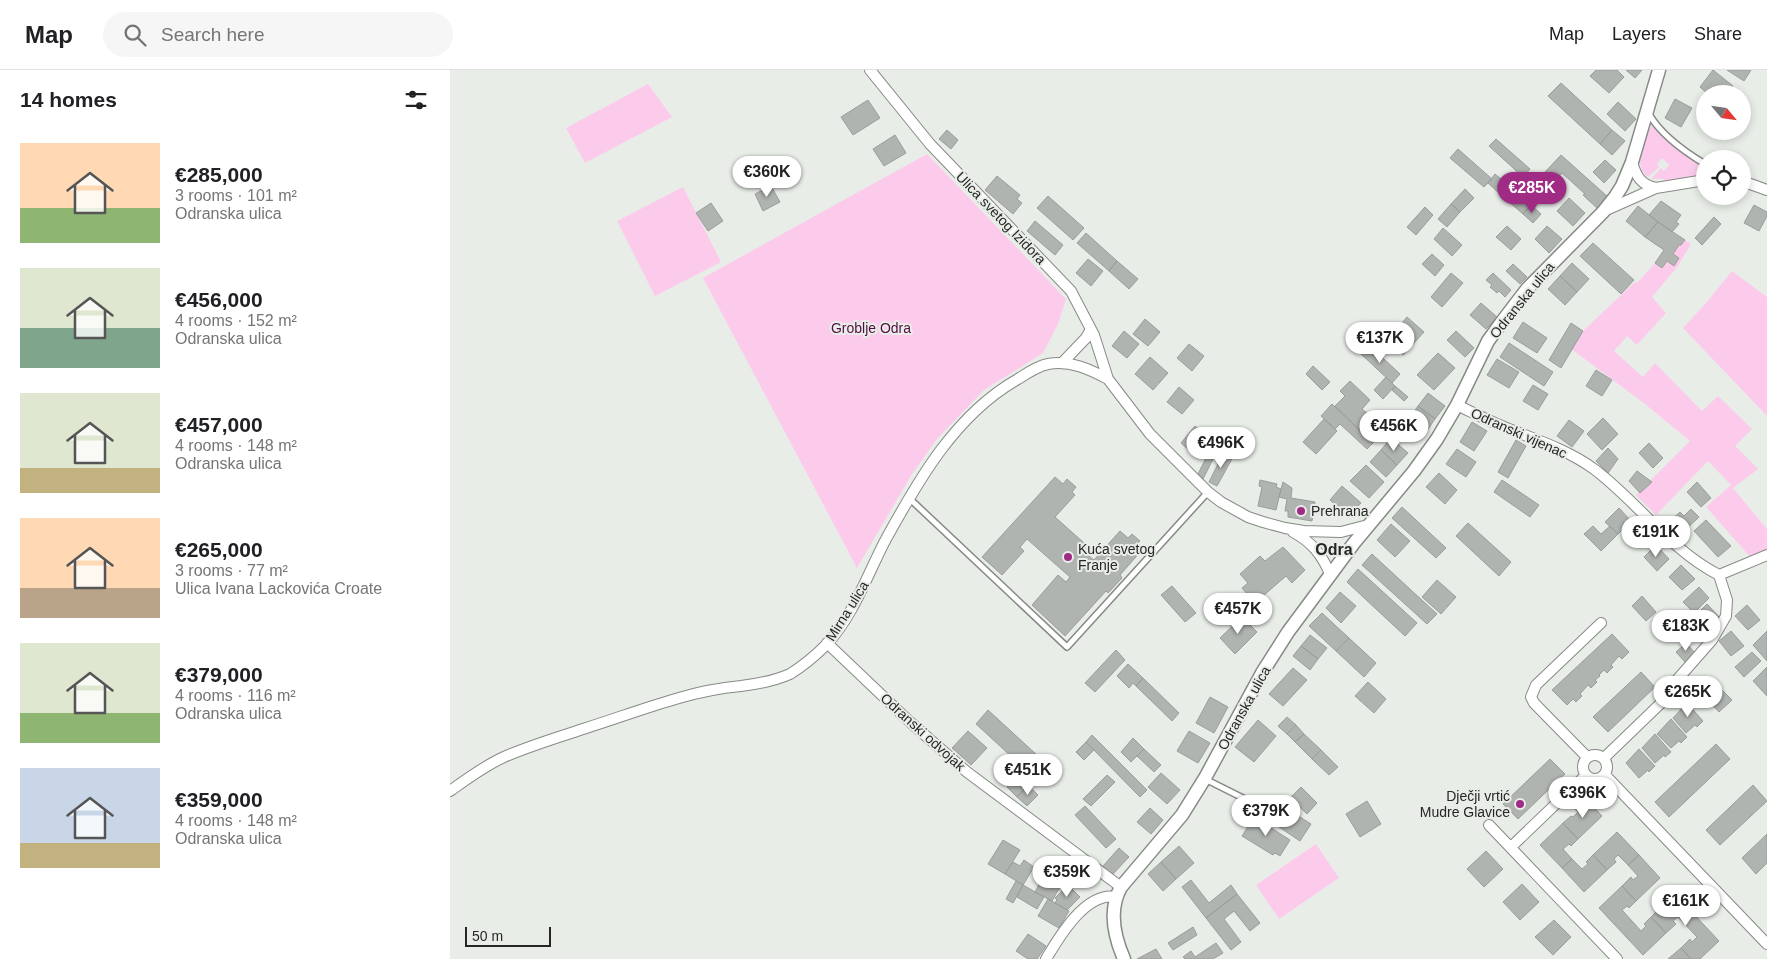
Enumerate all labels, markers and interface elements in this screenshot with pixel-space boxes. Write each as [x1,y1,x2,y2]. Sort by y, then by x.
search box [103,12,453,57]
text: Map [25,21,73,48]
icon: search [121,21,149,49]
text: Search here [161,24,265,45]
text: Map [1549,24,1584,44]
text: Layers [1612,24,1666,44]
text: Share [1694,24,1742,44]
north arrow [1696,85,1751,140]
map controls [1696,85,1751,205]
icon: filters [402,86,430,114]
text: 14 homes [20,88,117,111]
button: locate [1696,150,1751,205]
pin: €360K [732,156,802,198]
icon: home [60,163,120,223]
text: €285,000 [175,163,263,186]
text: €360K [743,163,791,180]
street label: Ulica svetog Izidora [953,169,1049,268]
pin: €285K [1497,172,1567,214]
text: €285K [1508,179,1556,196]
text: 3 rooms · 101 m² [175,187,297,204]
text: Odranska ulica [175,205,282,222]
street label: Odranska ulica [1486,259,1558,341]
icon: home [60,288,120,348]
text: €456,000 [175,288,263,311]
text: 4 rooms · 152 m² [175,312,297,329]
park label: Groblje Odra [831,320,911,336]
pin: €137K [1345,322,1415,364]
text: €137K [1356,329,1404,346]
text: Odranska ulica [175,330,282,347]
street label: Odranski vijenac [1468,405,1570,461]
pin: €456K [1359,410,1429,452]
icon: home [60,413,120,473]
text: €457,000 [175,413,263,436]
text: €456K [1370,417,1418,434]
pin: €496K [1186,426,1256,469]
text: €496K [1197,434,1245,451]
text: 4 rooms · 148 m² [175,437,297,454]
text: Odranska ulica [175,455,282,472]
place label: Prehrana [1311,503,1369,519]
marker: Prehrana [1295,505,1307,517]
pin: €191K [1621,516,1691,558]
text: €191K [1632,523,1680,540]
icon: home [60,538,120,598]
text: €265,000 [175,538,263,561]
place label: Kuća svetog Franje [1078,541,1155,573]
district label: Odra [1315,541,1353,558]
marker: Kuća svetog Franje [1062,551,1074,563]
text: 3 rooms · 77 m² [175,562,288,579]
street label: Mirna ulica [822,578,872,644]
text: Ulica Ivana Lackovića Croate [175,580,382,597]
pin: €457K [1203,592,1273,635]
text: €457K [1214,600,1262,617]
pin: €183K [1651,610,1721,652]
text: €183K [1662,617,1710,634]
icon: home [60,663,120,723]
text: €379,000 [175,663,263,686]
street label: Odranska ulica [1214,663,1274,753]
pin: €265K [1653,676,1723,718]
text: €265K [1664,683,1712,700]
text: 4 rooms · 116 m² [175,687,296,704]
street label: Odranski odvojak [877,690,969,775]
text: Odranska ulica [175,705,282,722]
pin: €451K [993,754,1063,796]
text: €451K [1004,761,1052,778]
pin: €396K [1548,776,1618,819]
text: €396K [1559,784,1607,801]
icon: home [60,788,120,848]
text: €359,000 [175,788,263,811]
place label: Dječji vrtić Mudre Glavice [1420,788,1510,820]
pin: €379K [1231,794,1301,837]
marker: Dječji vrtić Mudre Glavice [1514,798,1526,810]
text: €379K [1242,802,1290,819]
text: 4 rooms · 148 m² [175,812,297,829]
text: Odranska ulica [175,830,282,847]
pin: €359K [1032,856,1102,898]
text: €359K [1043,863,1091,880]
pin: €161K [1651,884,1721,927]
text: €161K [1662,892,1710,909]
scale bar [465,924,551,947]
text: 50 m [472,928,503,944]

